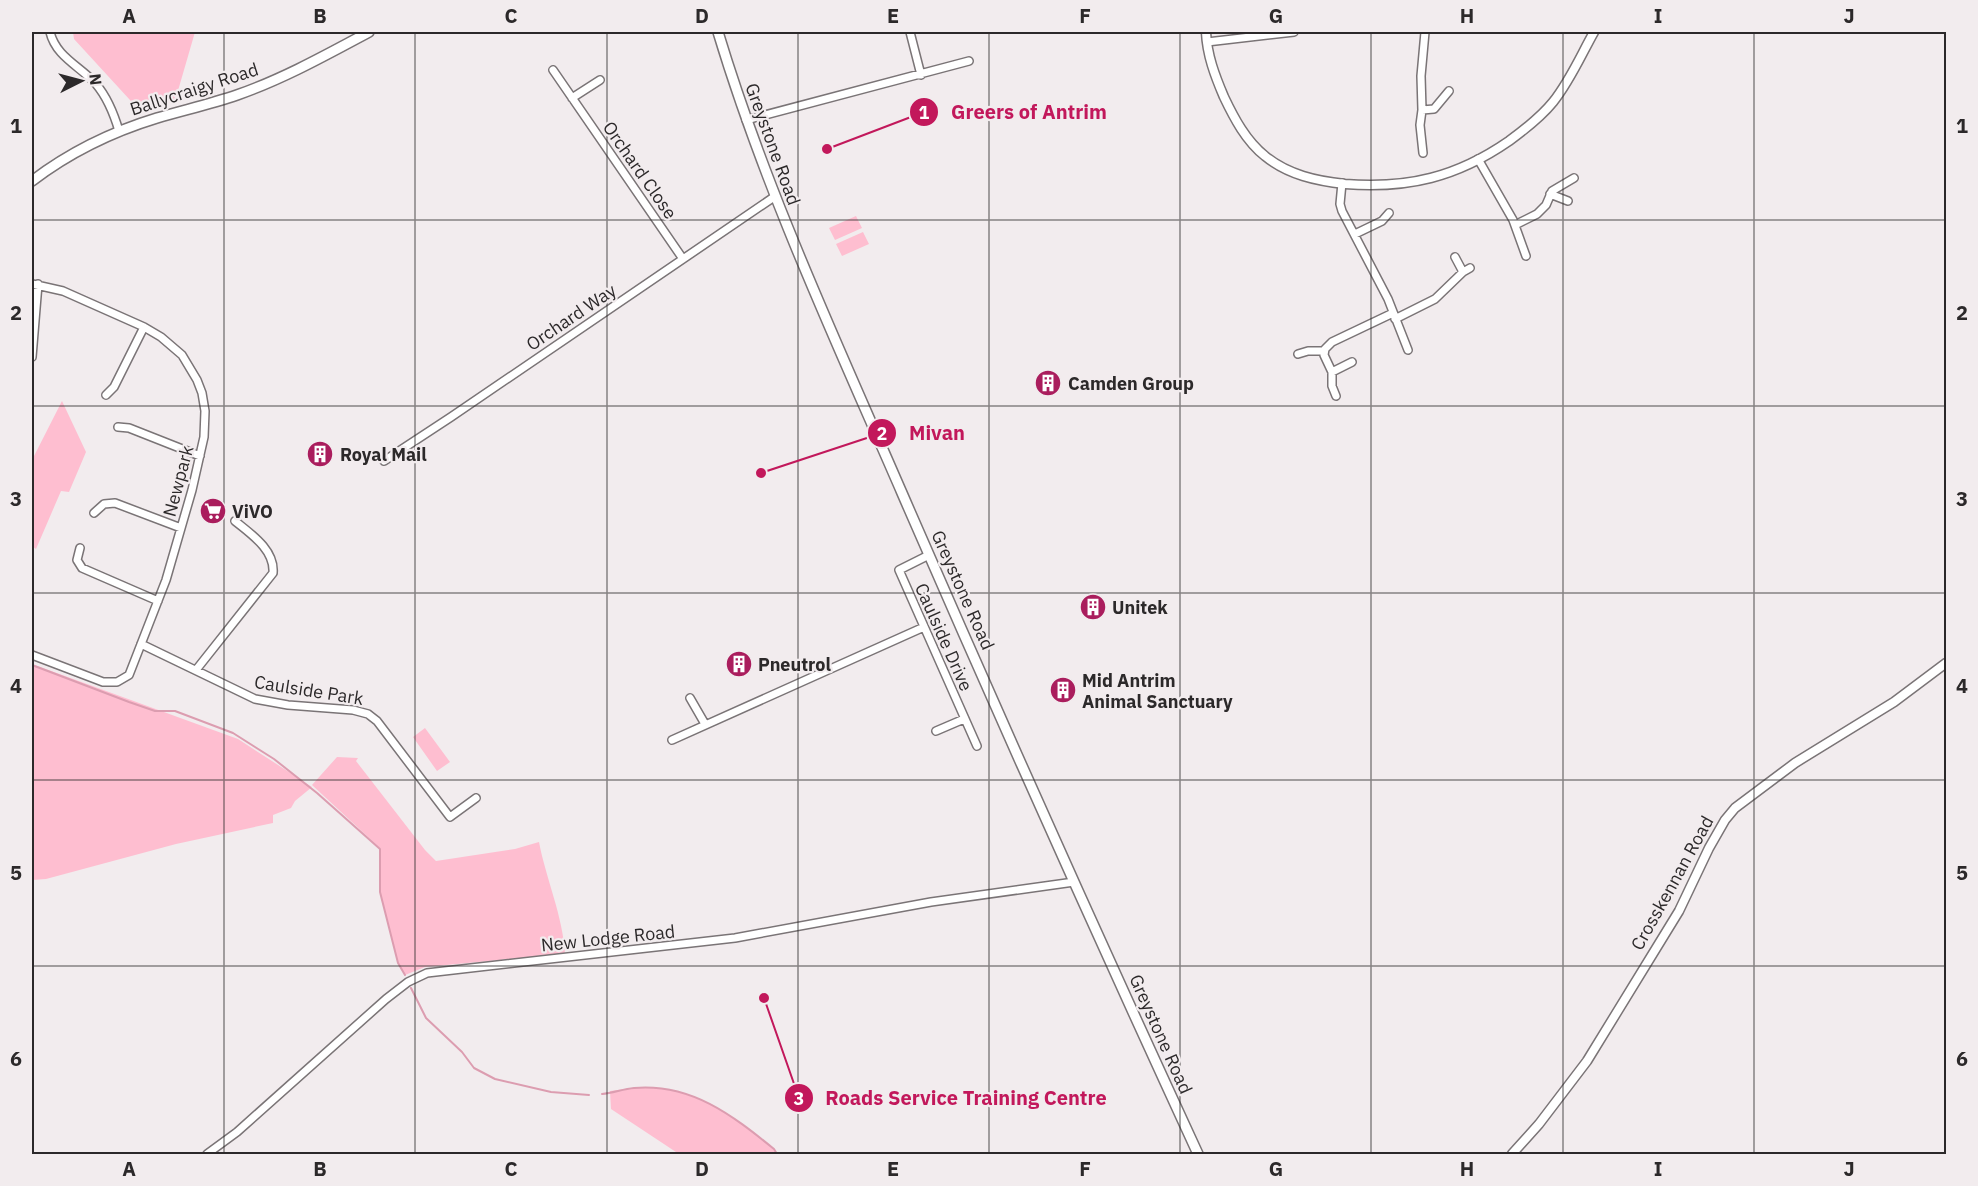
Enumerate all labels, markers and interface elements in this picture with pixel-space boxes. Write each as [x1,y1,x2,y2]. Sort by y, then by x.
text: A [122,2,136,29]
text: B [313,2,327,29]
text: C [504,2,518,29]
text: D [695,2,709,29]
text: E [887,2,899,29]
text: F [1079,2,1091,29]
text: G [1269,2,1283,29]
text: H [1460,2,1474,29]
text: I [1654,2,1662,29]
text: J [1843,2,1855,29]
north arrow [51,51,111,111]
street label: Ballycraigy Road [127,57,261,121]
text: N [85,73,106,86]
street label: Greystone Road [740,80,806,208]
callout: Greers of Antrim [909,93,1119,131]
text: Greers of Antrim [951,98,1107,125]
text: 1 [919,101,930,124]
text: 1 [10,112,22,139]
text: 1 [1956,112,1968,139]
street label: Orchard Close [598,117,682,223]
street label: Orchard Way [522,278,620,356]
text: 2 [10,299,22,326]
text: 2 [1956,299,1968,326]
building icon: Camden Group [1033,368,1063,398]
place label: Camden Group [1068,372,1194,395]
callout: Mivan [867,414,977,452]
text: Mivan [909,419,965,446]
text: 2 [877,422,887,445]
building icon: Royal Mail [305,439,335,469]
street label: Newpark [158,443,199,519]
place label: Royal Mail [340,443,427,466]
text: 3 [10,485,22,512]
text: 3 [1956,485,1968,512]
supermarket icon: ViVO [198,496,228,526]
place label: ViVO [232,500,273,523]
street label: Greystone Road [926,527,1000,653]
street label: Caulside Drive [910,580,978,695]
building icon: Unitek [1078,592,1108,622]
place label: Unitek [1112,596,1168,619]
building icon: Pneutrol [724,649,754,679]
place label: Pneutrol [758,653,831,676]
place label: Mid Antrim Animal Sanctuary [1082,669,1233,713]
street label: Caulside Park [253,670,366,710]
text: 4 [10,672,22,699]
text: 4 [1956,672,1968,699]
building icon: Mid Antrim Animal Sanctuary [1048,675,1078,705]
street label: Crosskennan Road [1626,812,1718,954]
text: 5 [10,859,22,886]
text: 5 [1956,859,1968,886]
street label: New Lodge Road [540,920,676,956]
street label: Greystone Road [1124,971,1198,1097]
text: 6 [10,1045,22,1072]
text: 6 [1956,1045,1968,1072]
callout: Roads Service Training Centre [784,1079,1119,1117]
text: Roads Service Training Centre [825,1084,1107,1111]
text: 3 [794,1087,804,1110]
text: A [122,1155,136,1182]
text: B [313,1155,327,1182]
text: C [504,1155,518,1182]
text: D [695,1155,709,1182]
text: E [887,1155,899,1182]
text: F [1079,1155,1091,1182]
text: G [1269,1155,1283,1182]
text: H [1460,1155,1474,1182]
text: I [1654,1155,1662,1182]
text: J [1843,1155,1855,1182]

